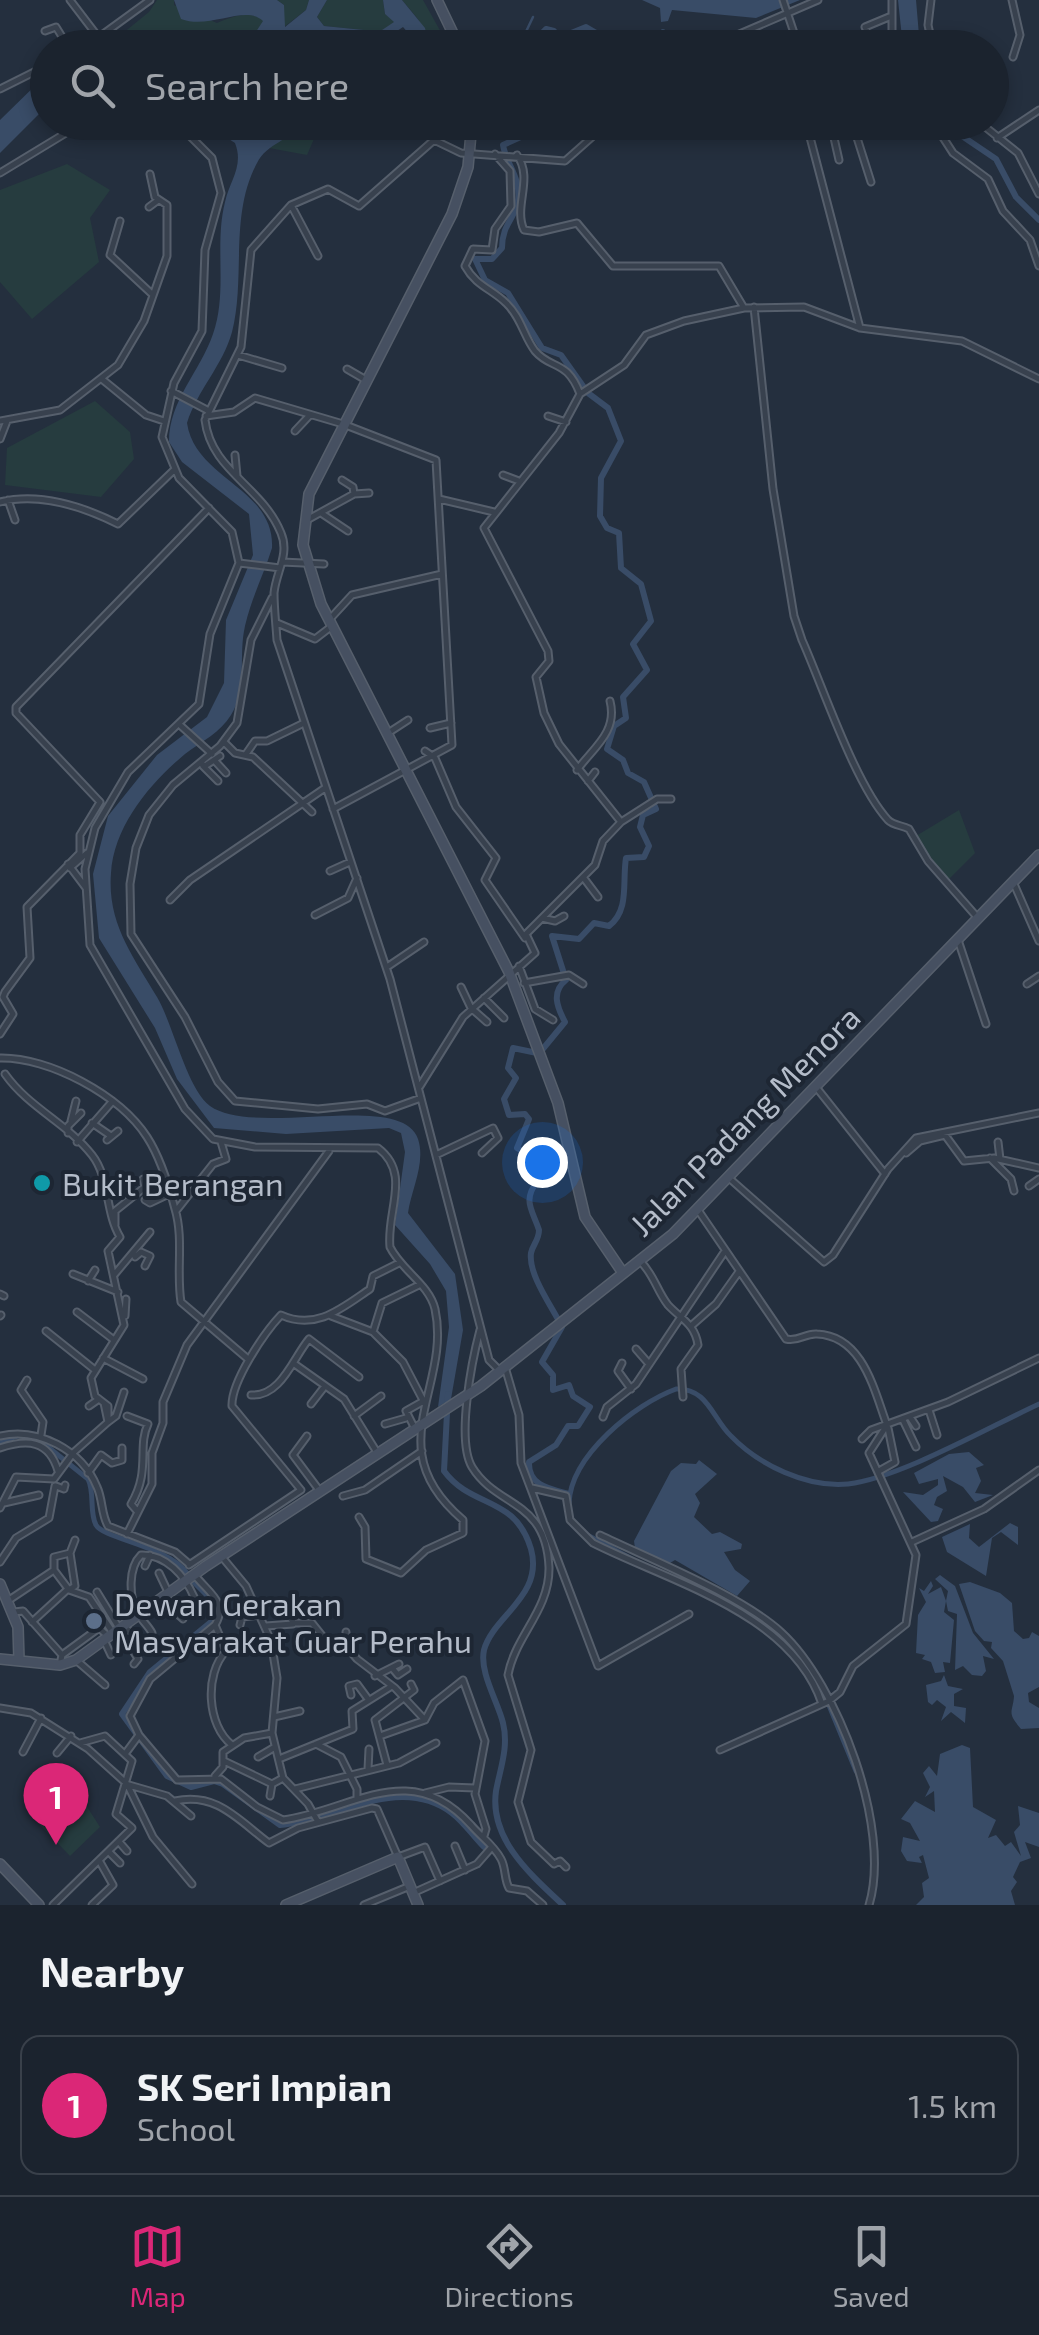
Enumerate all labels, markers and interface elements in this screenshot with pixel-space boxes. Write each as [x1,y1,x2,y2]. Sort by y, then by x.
search box [30,30,1009,140]
icon: search [65,58,120,113]
text: Search here [145,62,349,108]
street label: Jalan Padang Menora [621,997,867,1243]
your location [517,1137,568,1188]
place label: Bukit Berangan [62,1164,284,1202]
marker: Bukit Berangan [31,1172,53,1194]
place label: Dewan Gerakan Masyarakat Guar Perahu [114,1584,472,1659]
marker: Dewan Gerakan Masyarakat Guar Perahu [83,1610,105,1632]
pin: 1 [23,1762,88,1845]
text: Nearby [40,1945,184,1995]
text: SK Seri Impian [137,2063,392,2109]
text: 1 [68,2086,81,2124]
text: 1.5 km [908,2086,997,2124]
text: School [137,2109,235,2147]
tab: Map [129,2219,186,2313]
tab: Directions [445,2219,574,2313]
tab: Saved [833,2219,910,2313]

